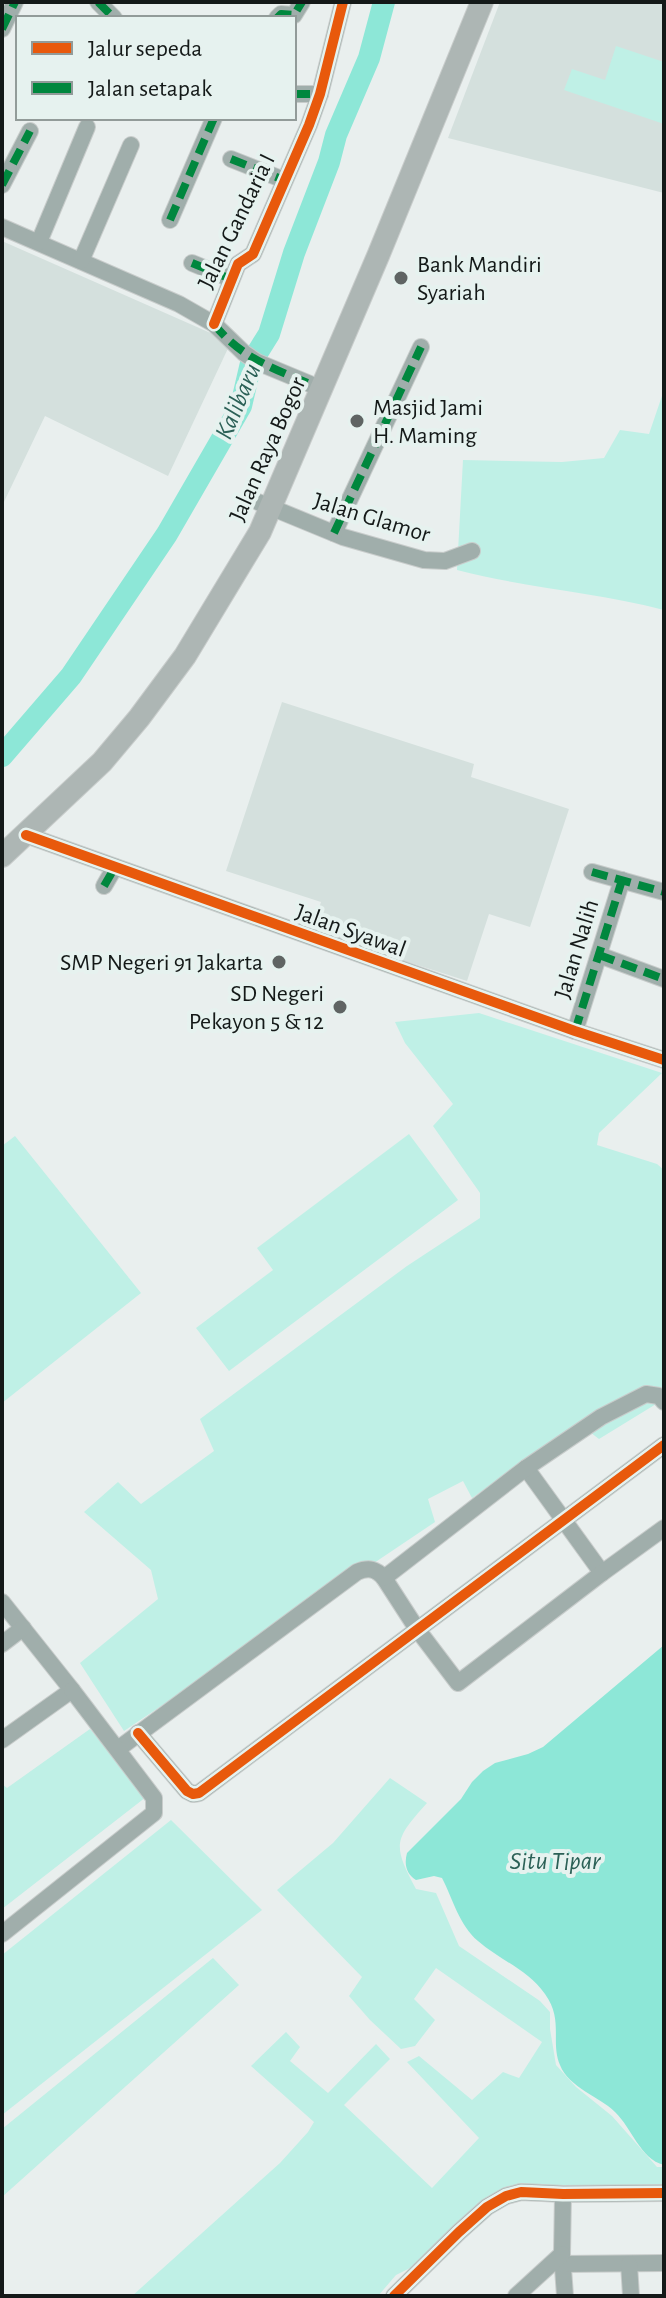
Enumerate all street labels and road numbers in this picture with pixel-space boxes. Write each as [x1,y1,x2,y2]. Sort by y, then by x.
street label: Jalan Gandaria I [194,150,280,293]
street label: Jalan Raya Bogor [225,373,311,525]
street label: Jalan Glamor [311,489,433,547]
street label: Jalan Nalih [551,897,603,1002]
street label: Jalan Syawal [292,900,409,962]

